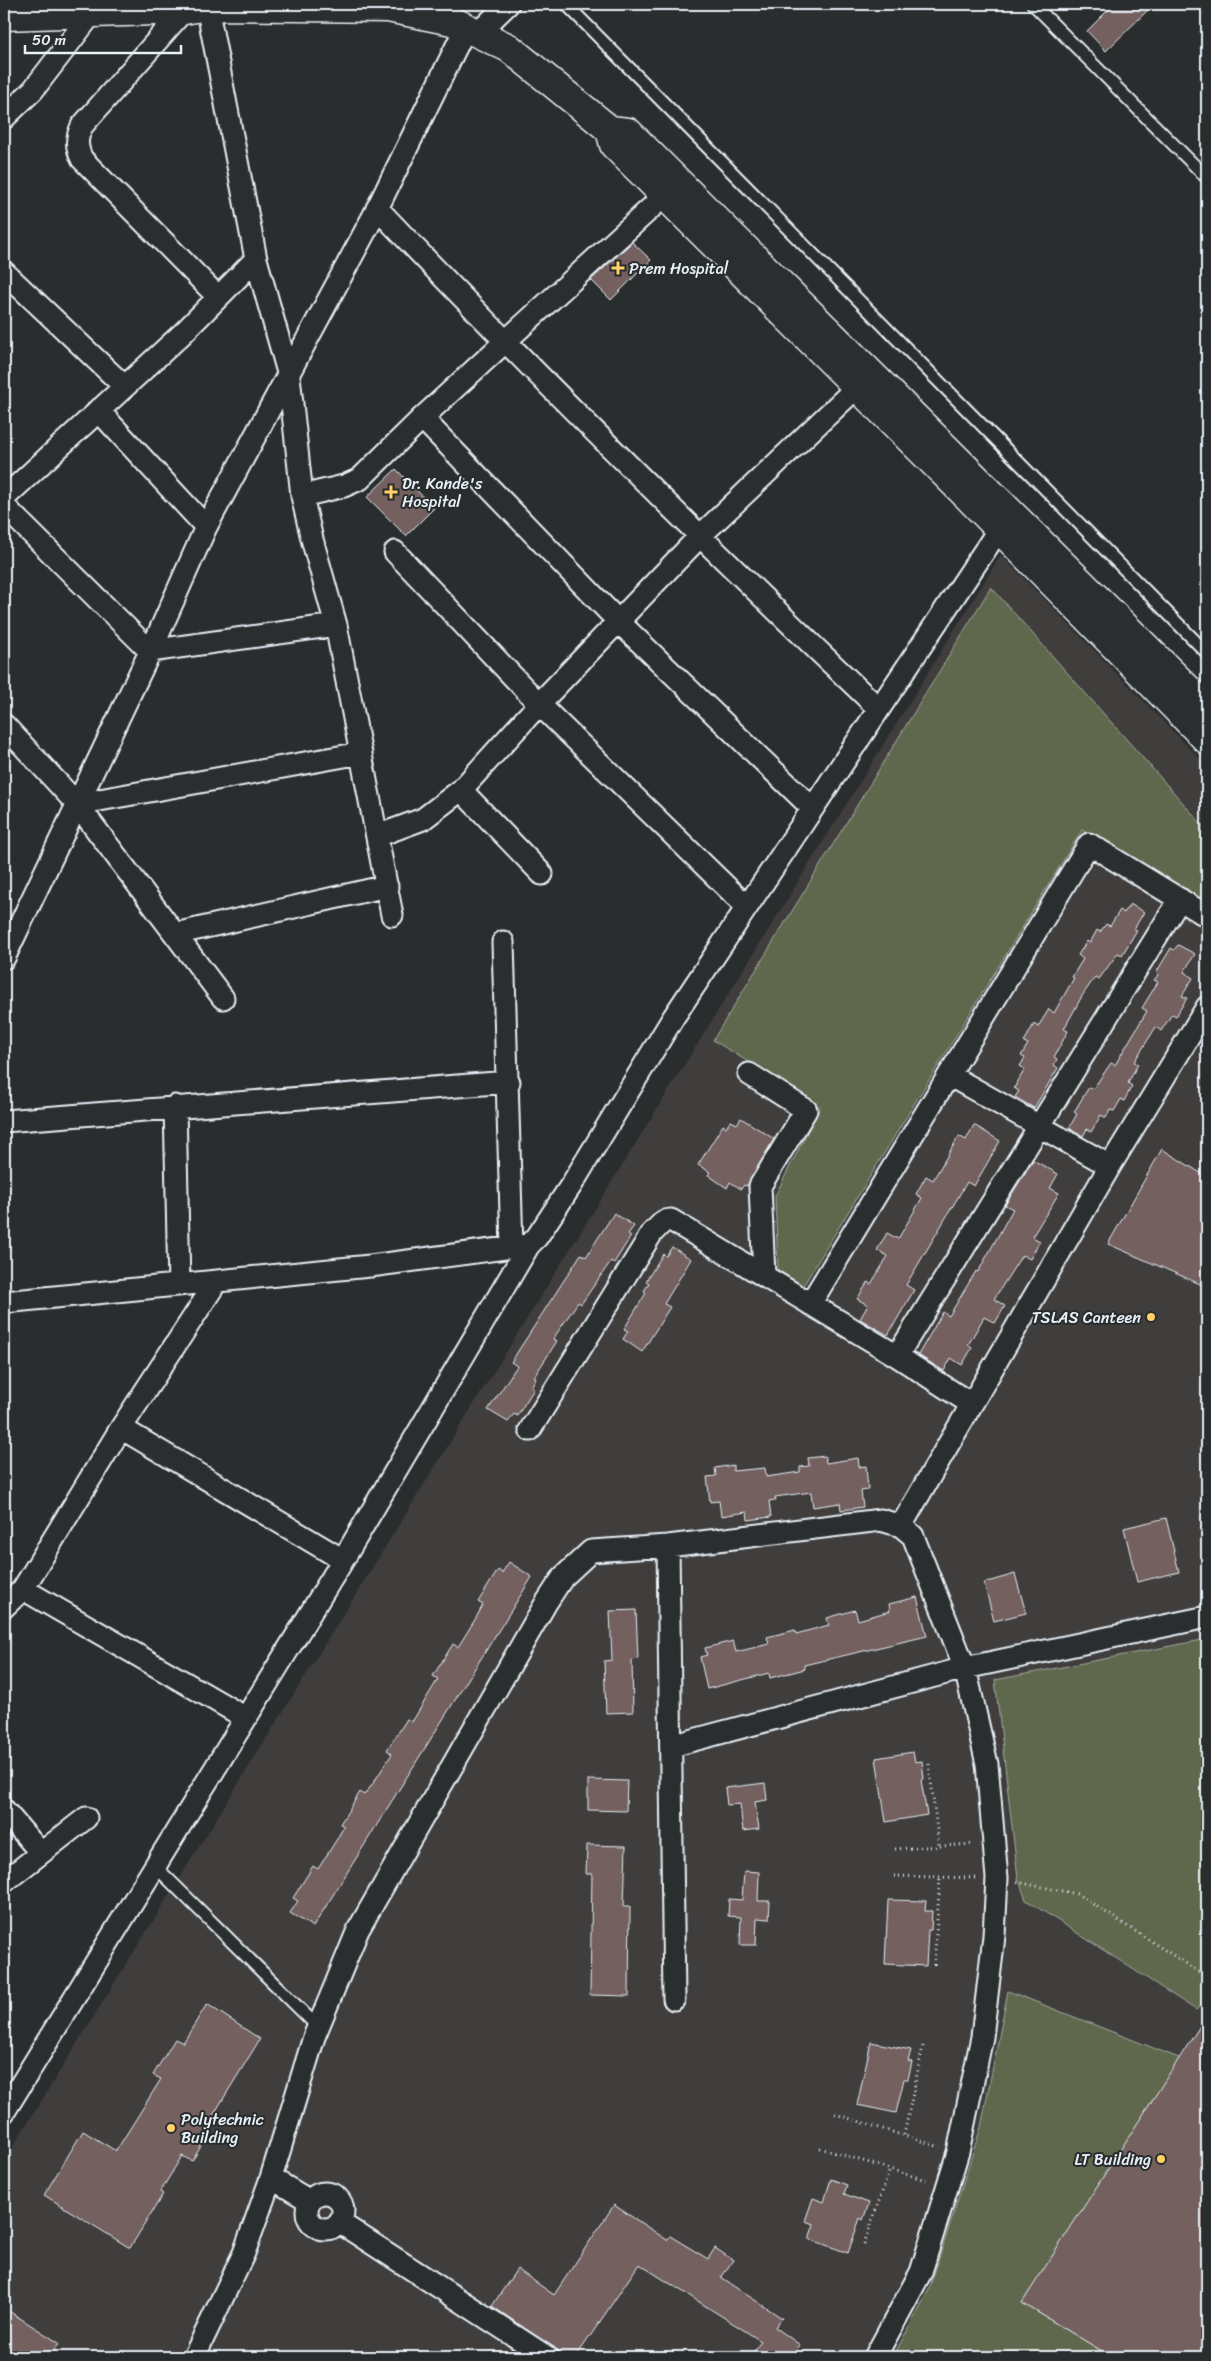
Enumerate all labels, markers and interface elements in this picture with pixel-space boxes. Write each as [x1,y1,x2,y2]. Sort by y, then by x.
scale bar [25,22,181,54]
text: 50 m [32,27,67,53]
place label: Prem Hospital [629,254,729,283]
marker: Prem Hospital [611,261,625,275]
place label: Dr. Kande's Hospital [402,469,483,516]
marker: Dr. Kande's Hospital [384,485,398,499]
place label: TSLAS Canteen [1032,1303,1141,1332]
marker: TSLAS Canteen [1145,1311,1157,1323]
place label: Polytechnic Building [181,2105,264,2152]
marker: Polytechnic Building [165,2122,177,2134]
place label: LT Building [1074,2145,1151,2174]
marker: LT Building [1155,2153,1167,2165]

